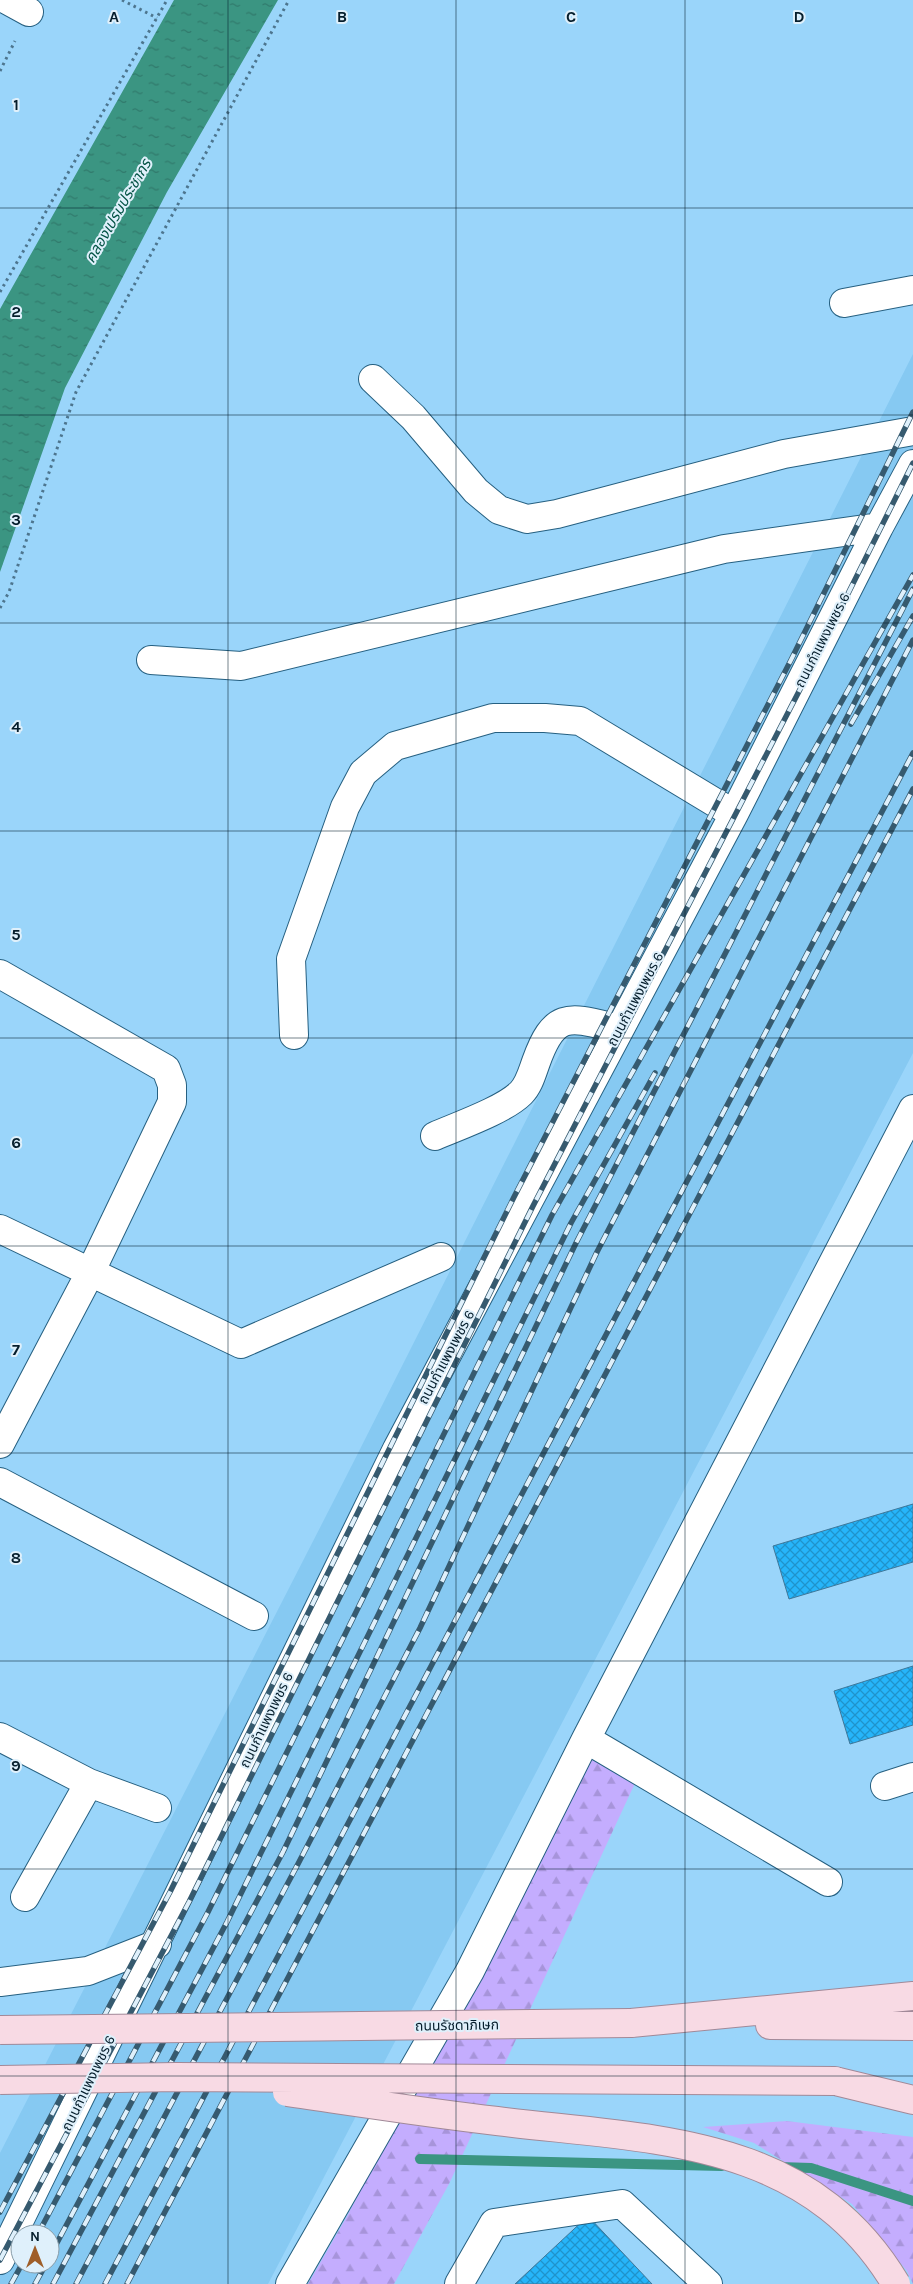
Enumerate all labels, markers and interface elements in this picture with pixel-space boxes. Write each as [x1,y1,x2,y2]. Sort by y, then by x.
text: A [109,7,119,26]
text: B [337,7,347,26]
text: C [566,7,576,26]
text: D [794,7,805,26]
text: 1 [13,95,19,114]
water label: คลองเปรมประชากร [81,155,156,266]
text: 2 [11,302,21,321]
text: 3 [11,510,21,529]
street label: ถนนกำแพงเพชร 6 [791,590,854,690]
text: 4 [11,717,21,736]
text: 5 [11,925,21,944]
street label: ถนนกำแพงเพชร 6 [604,949,667,1049]
text: 6 [11,1133,21,1152]
street label: ถนนกำแพงเพชร 6 [415,1307,478,1407]
text: 7 [12,1340,20,1359]
text: 8 [11,1548,21,1567]
street label: ถนนกำแพงเพชร 6 [236,1670,297,1771]
text: 9 [11,1756,21,1775]
street label: ถนนรัชดาภิเษก [415,2016,499,2035]
street label: ถนนกำแพงเพชร 6 [58,2033,119,2134]
north arrow [10,2224,60,2274]
text: N [30,2228,40,2245]

